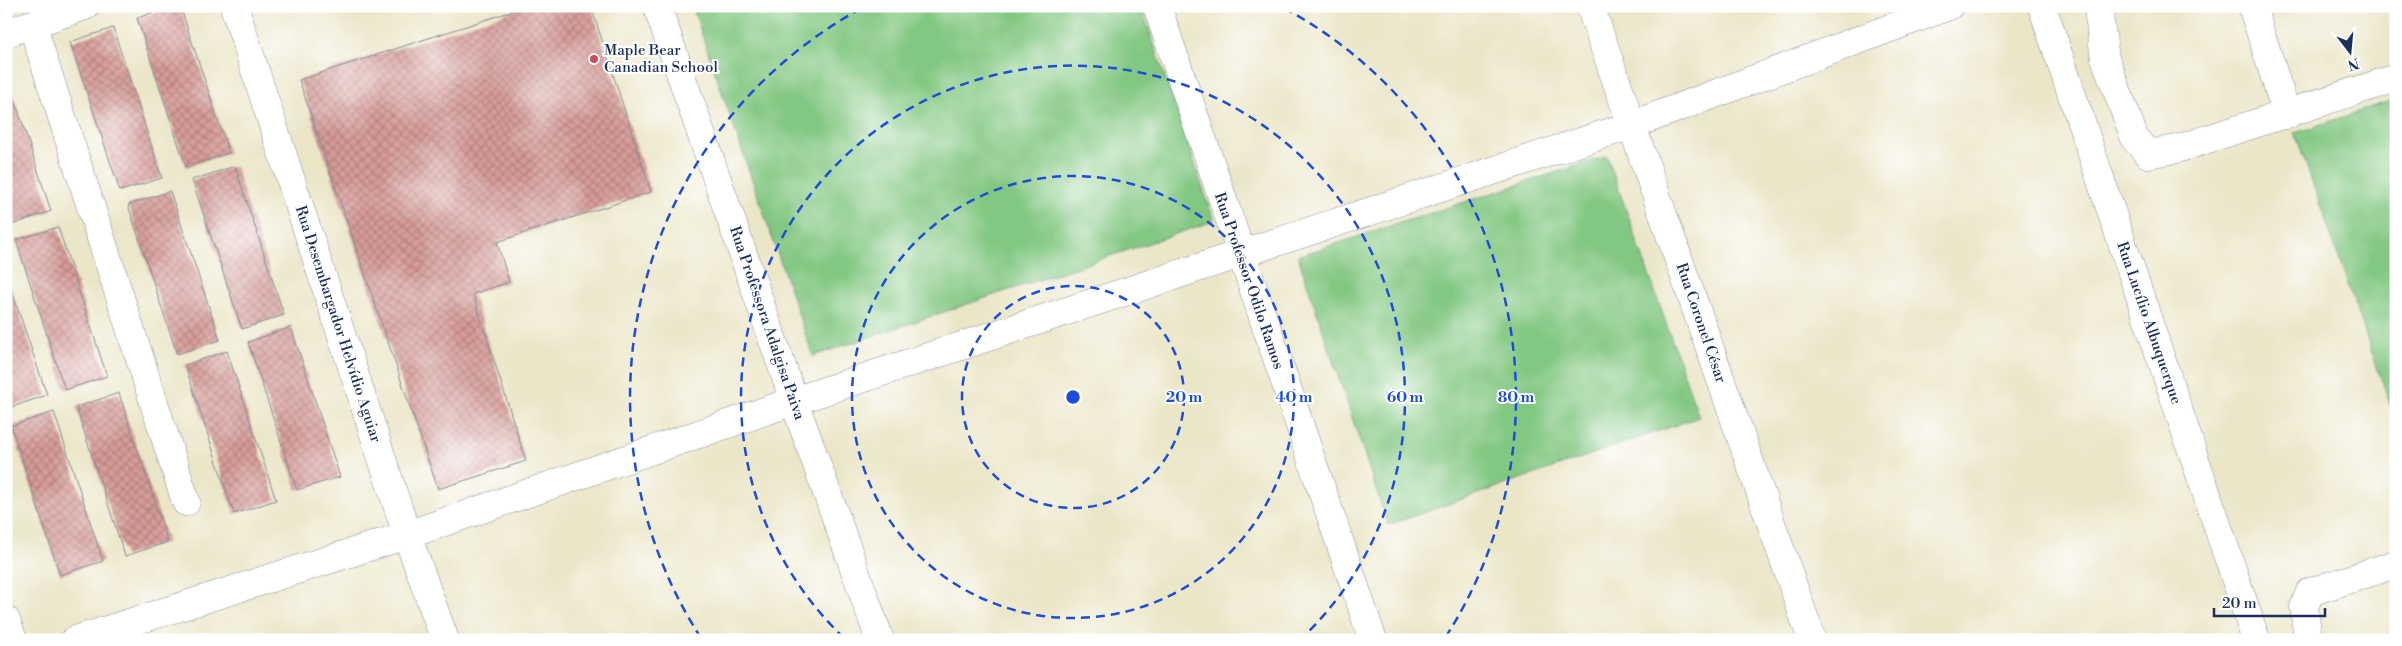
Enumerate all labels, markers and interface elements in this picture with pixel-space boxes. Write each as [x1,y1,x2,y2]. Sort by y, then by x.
north arrow [2324,28,2374,78]
place label: Maple Bear Canadian School [604,41,718,77]
marker: Maple Bear Canadian School [588,53,600,65]
text: N [2346,53,2361,74]
street label: Rua Professor Odilo Ramos [1210,190,1288,372]
street label: Rua Desembargador Helvídio Aguiar [291,203,386,445]
street label: Rua Professora Adalgisa Paiva [725,224,809,423]
street label: Rua Lucílio Albuquerque [2112,239,2186,407]
street label: Rua Coronel César [1672,261,1731,386]
centre of rings [1064,388,1082,406]
text: 20 m [1166,388,1203,407]
text: 40 m [1275,388,1313,407]
text: 60 m [1387,388,1424,407]
text: 80 m [1498,388,1535,407]
scale bar [2214,586,2326,618]
text: 20 m [2222,594,2257,613]

